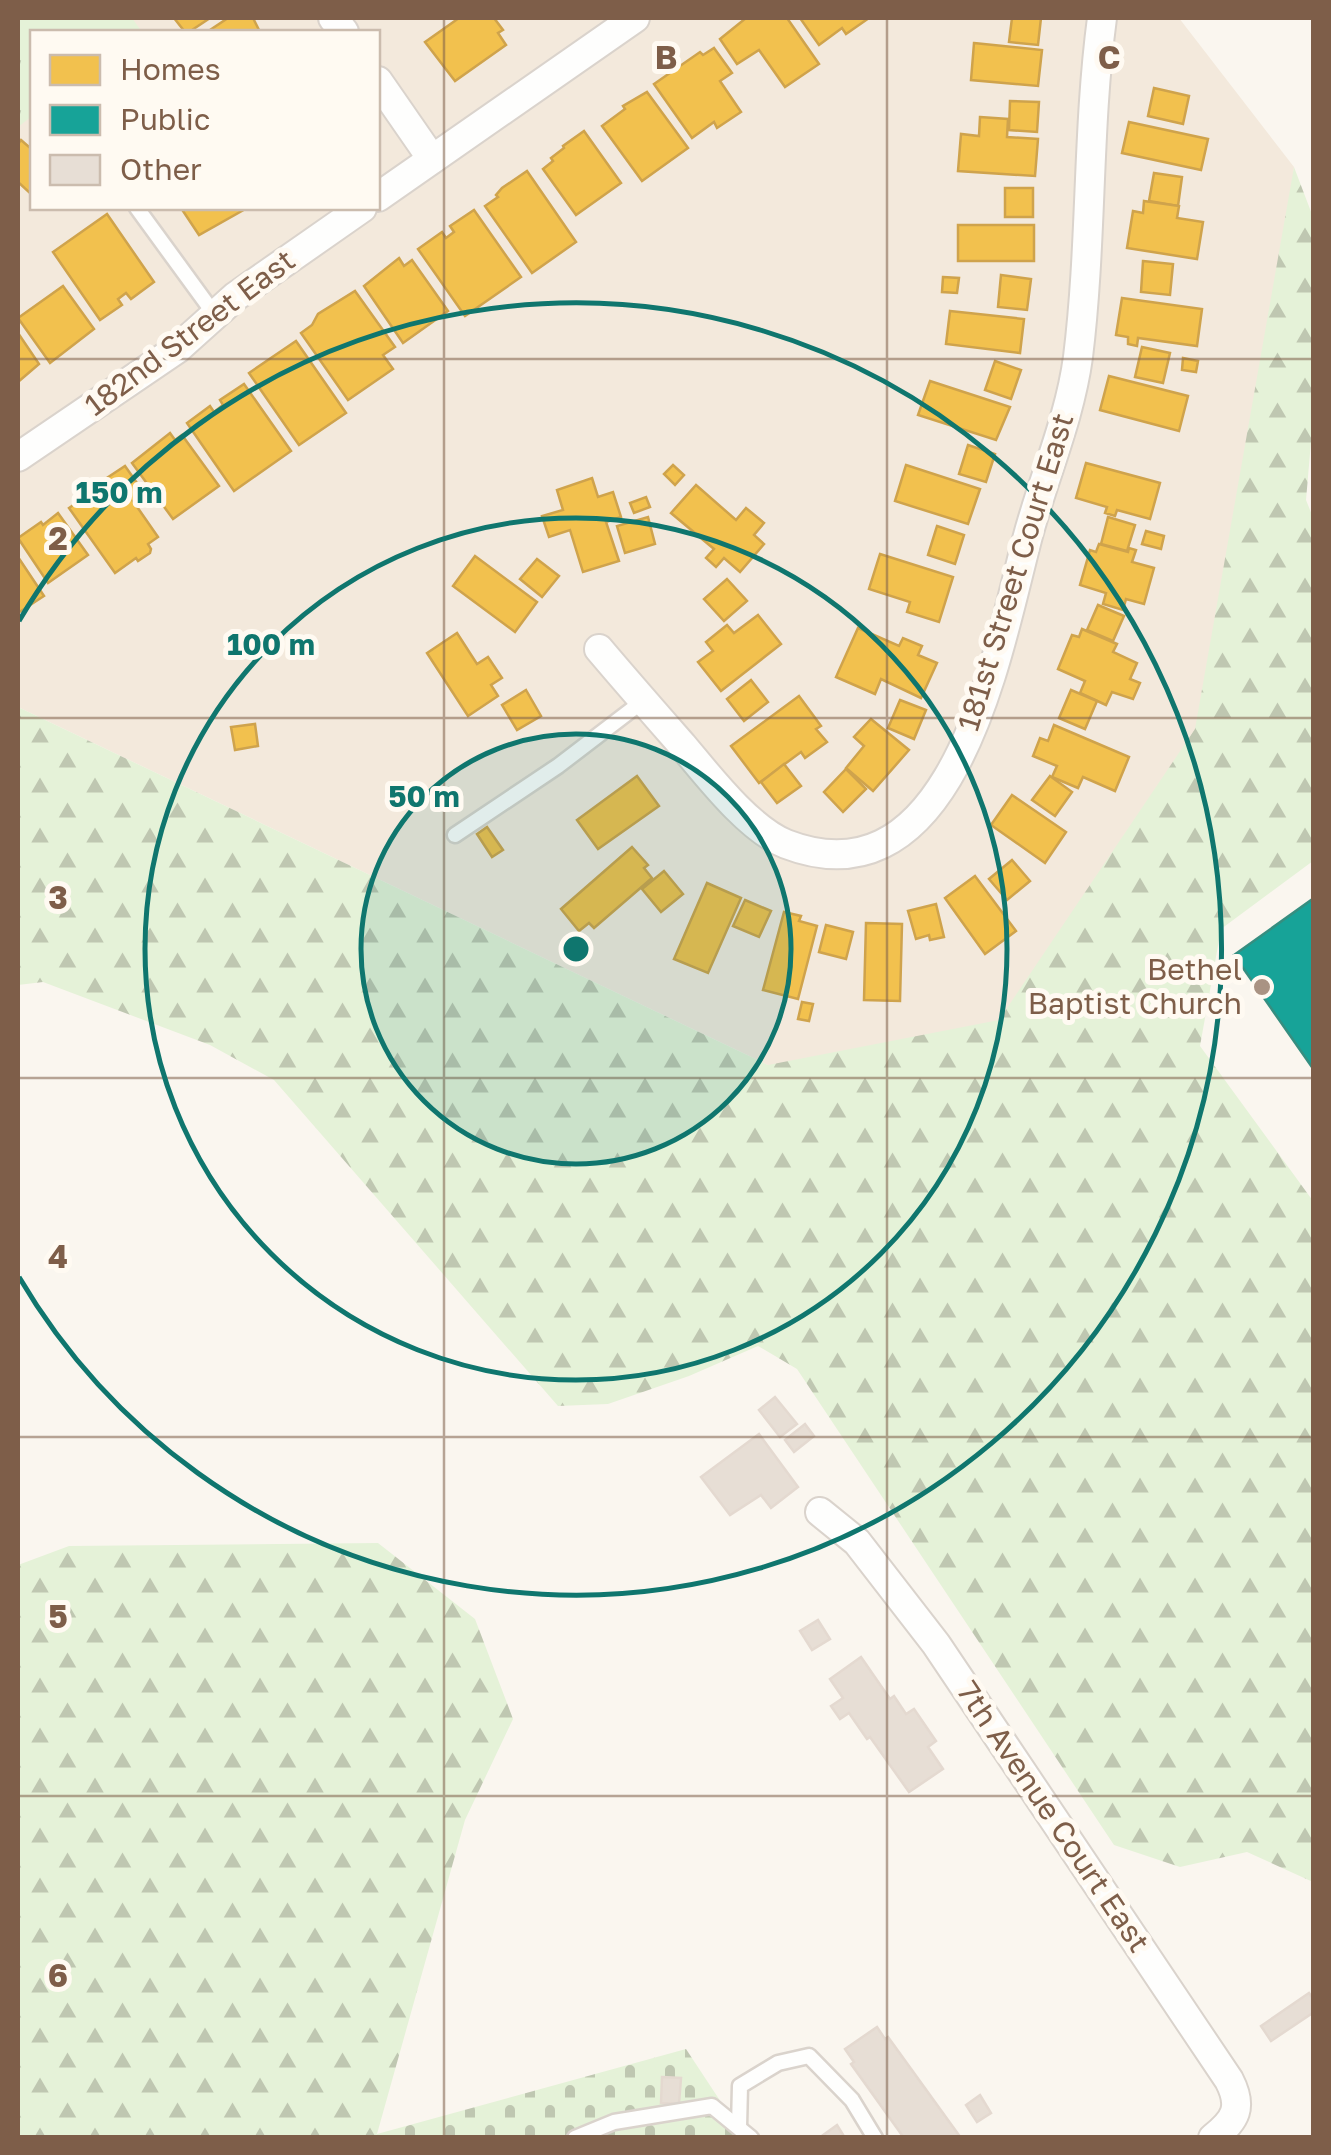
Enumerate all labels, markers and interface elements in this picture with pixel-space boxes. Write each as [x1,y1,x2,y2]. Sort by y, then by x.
legend [30,30,380,210]
text: B [655,38,677,76]
text: C [1098,38,1120,76]
text: Homes [120,51,221,87]
text: Public [120,101,210,137]
text: Other [120,151,202,187]
street label: 182nd Street East [77,241,302,423]
street label: 181st Street Court East [950,409,1081,735]
text: 150 m [76,474,163,510]
text: 2 [48,519,68,557]
text: 100 m [227,626,315,662]
text: 50 m [388,778,460,814]
text: 3 [48,878,68,916]
centre of rings [558,931,594,967]
place label: Bethel Baptist Church [1028,951,1242,1021]
marker: Bethel Baptist Church [1251,976,1273,998]
text: 4 [48,1237,68,1275]
text: 5 [48,1597,68,1635]
street label: 7th Avenue Court East [950,1674,1158,1959]
text: 6 [48,1956,68,1994]

